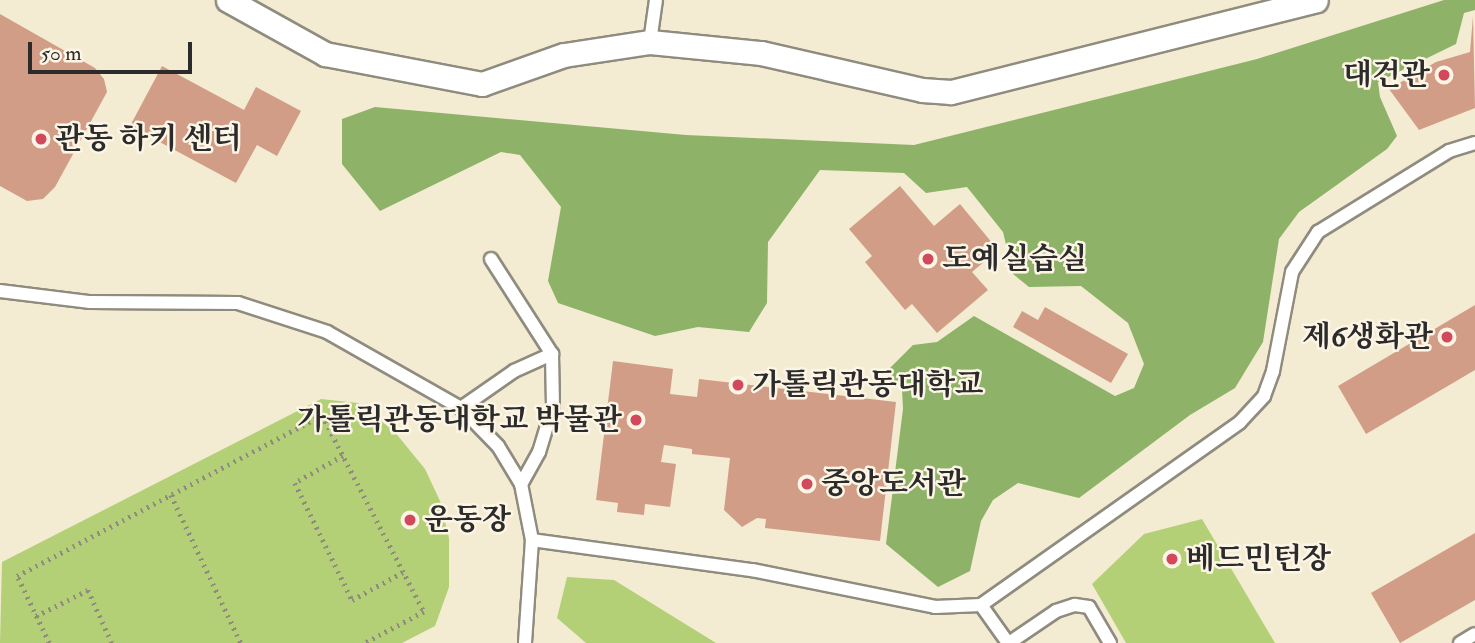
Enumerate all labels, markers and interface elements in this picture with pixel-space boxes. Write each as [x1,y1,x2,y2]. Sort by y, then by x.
scale bar [32,28,196,72]
text: 50 m [41,40,82,67]
place label: 대건관 [1343,57,1430,93]
marker: 대건관 [1436,67,1452,83]
place label: 관동 하키 센터 [55,121,242,157]
marker: 관동 하키 센터 [33,131,49,147]
place label: 도예실습실 [942,241,1087,277]
marker: 도예실습실 [920,251,936,267]
place label: 제6생화관 [1302,319,1433,355]
marker: 제6생화관 [1439,329,1455,345]
place label: 가톨릭관동대학교 [752,367,984,403]
marker: 가톨릭관동대학교 [730,377,746,393]
place label: 가톨릭관동대학교 박물관 [297,402,622,438]
marker: 가톨릭관동대학교 박물관 [628,412,644,428]
place label: 중앙도서관 [821,466,966,502]
marker: 중앙도서관 [799,476,815,492]
place label: 운동장 [424,502,511,538]
marker: 운동장 [402,512,418,528]
place label: 베드민턴장 [1186,541,1331,577]
marker: 베드민턴장 [1164,551,1180,567]

